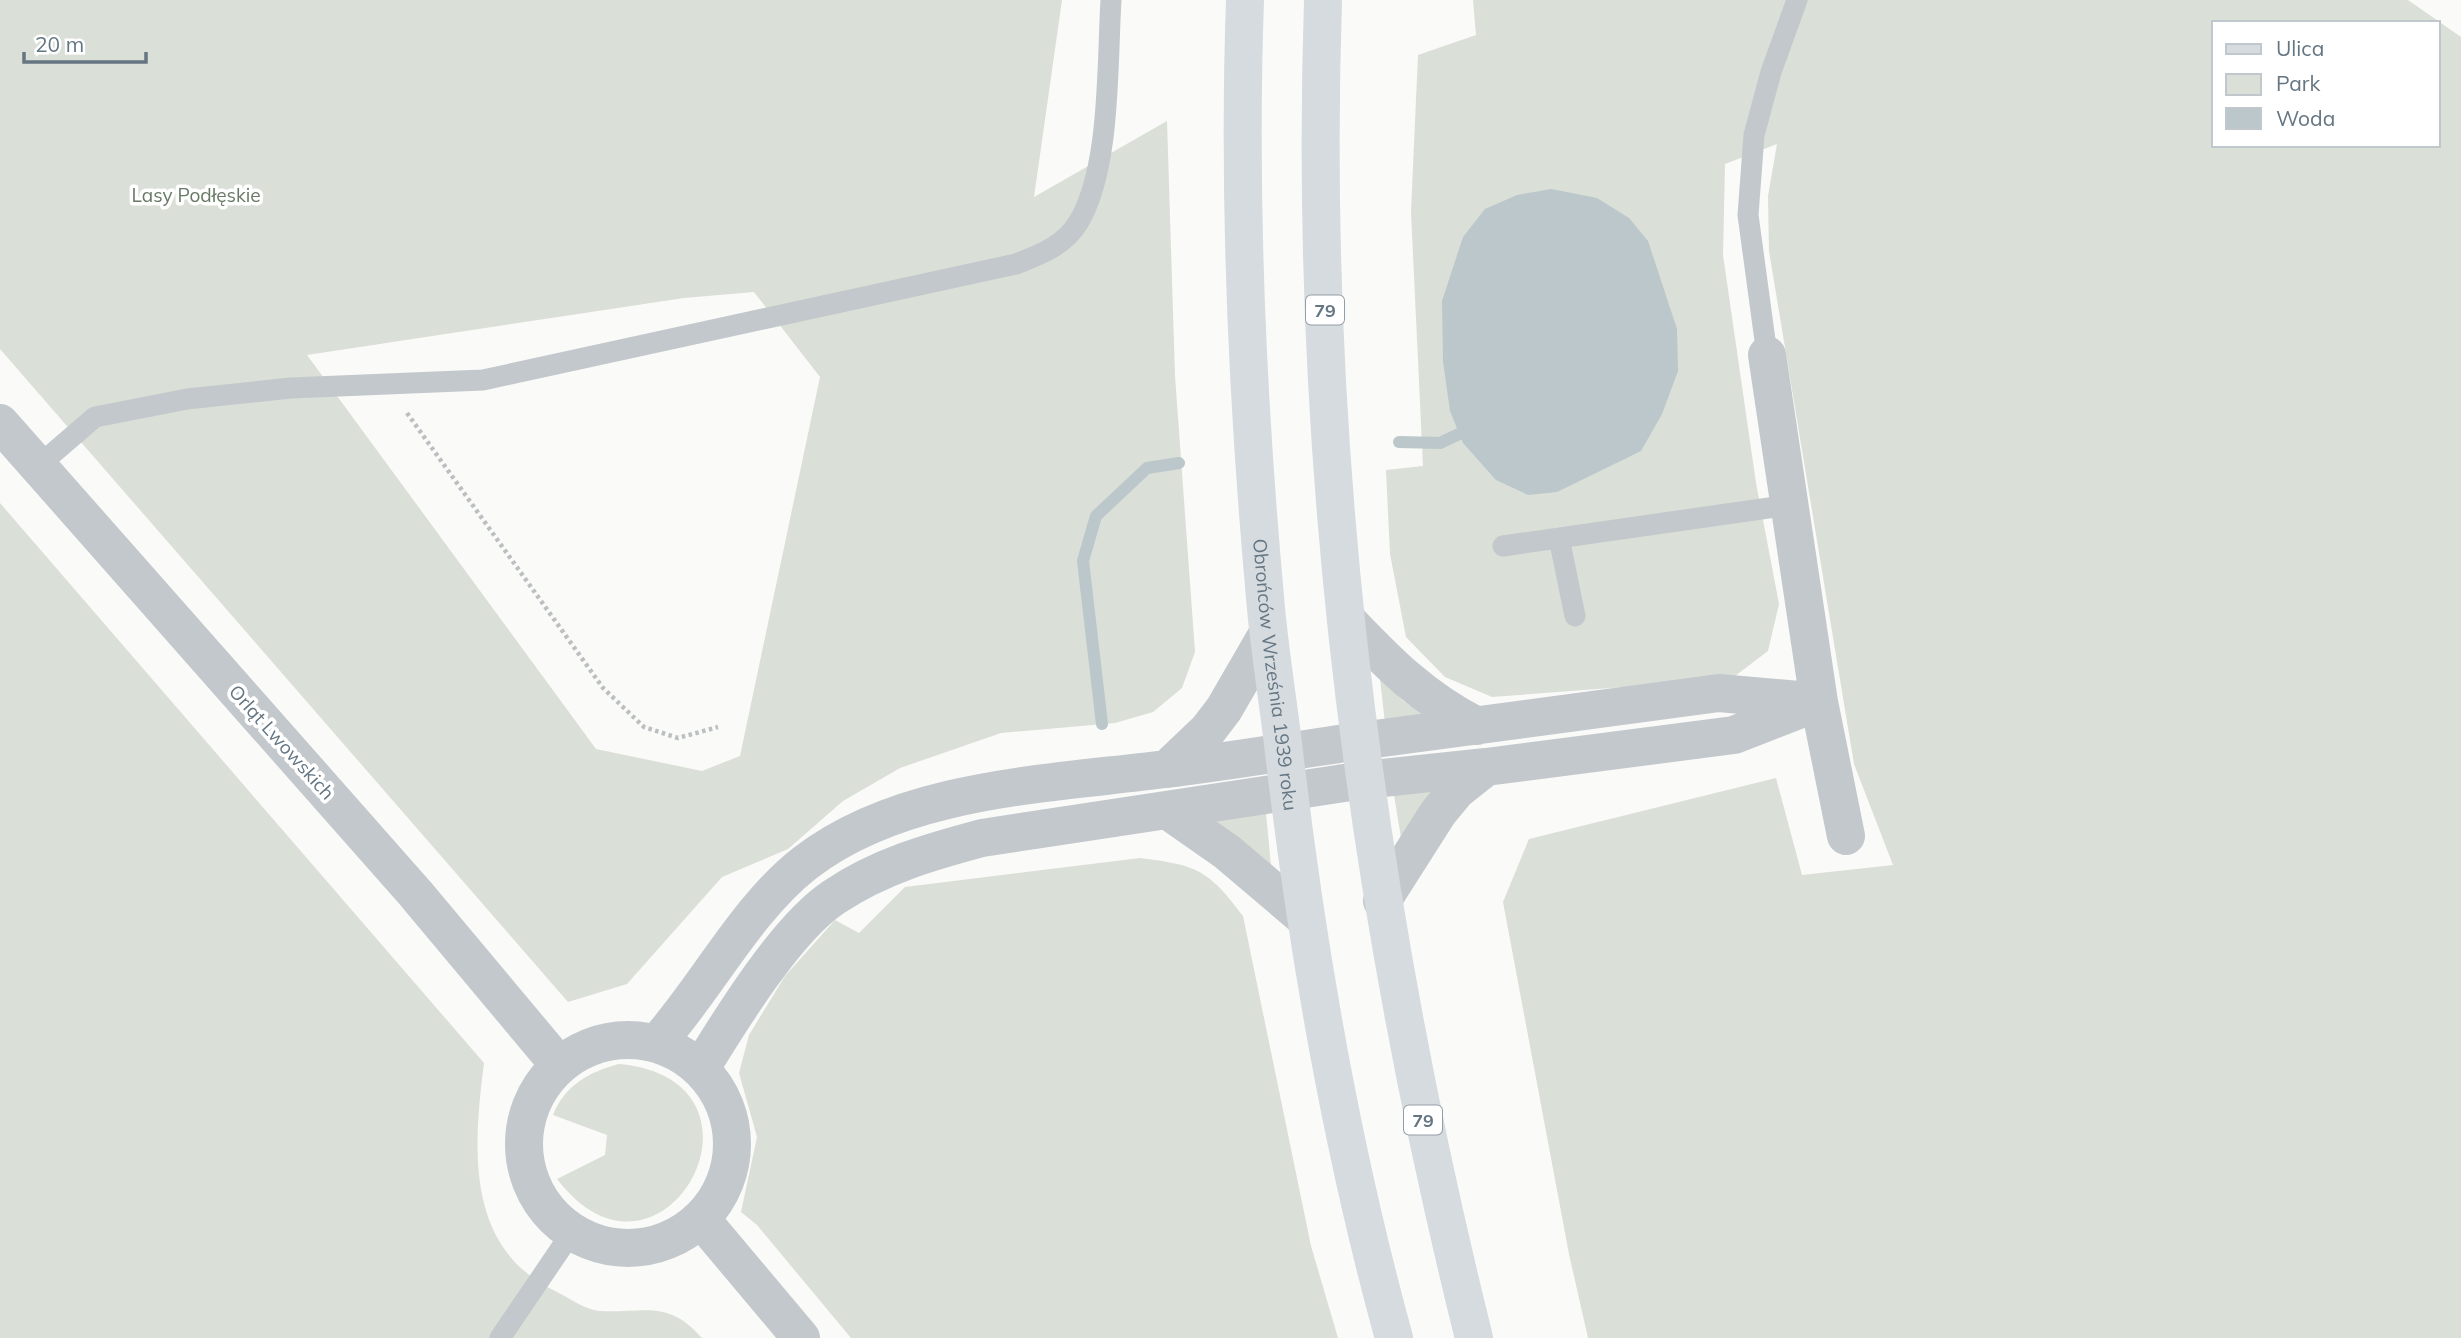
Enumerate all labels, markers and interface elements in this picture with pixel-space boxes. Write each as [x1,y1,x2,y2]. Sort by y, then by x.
scale bar [24,21,147,65]
legend [2212,21,2440,147]
text: 20 m [35,31,84,57]
text: Ulica [2276,35,2324,61]
text: Park [2276,70,2320,96]
text: Woda [2276,105,2335,131]
park label: Lasy Podłęskie [131,183,261,207]
road number: 79 [1306,296,1344,324]
street label: Obrońców Września 1939 roku [1248,538,1303,812]
street label: Orląt Lwowskich [224,680,340,804]
road number: 79 [1404,1106,1442,1134]

